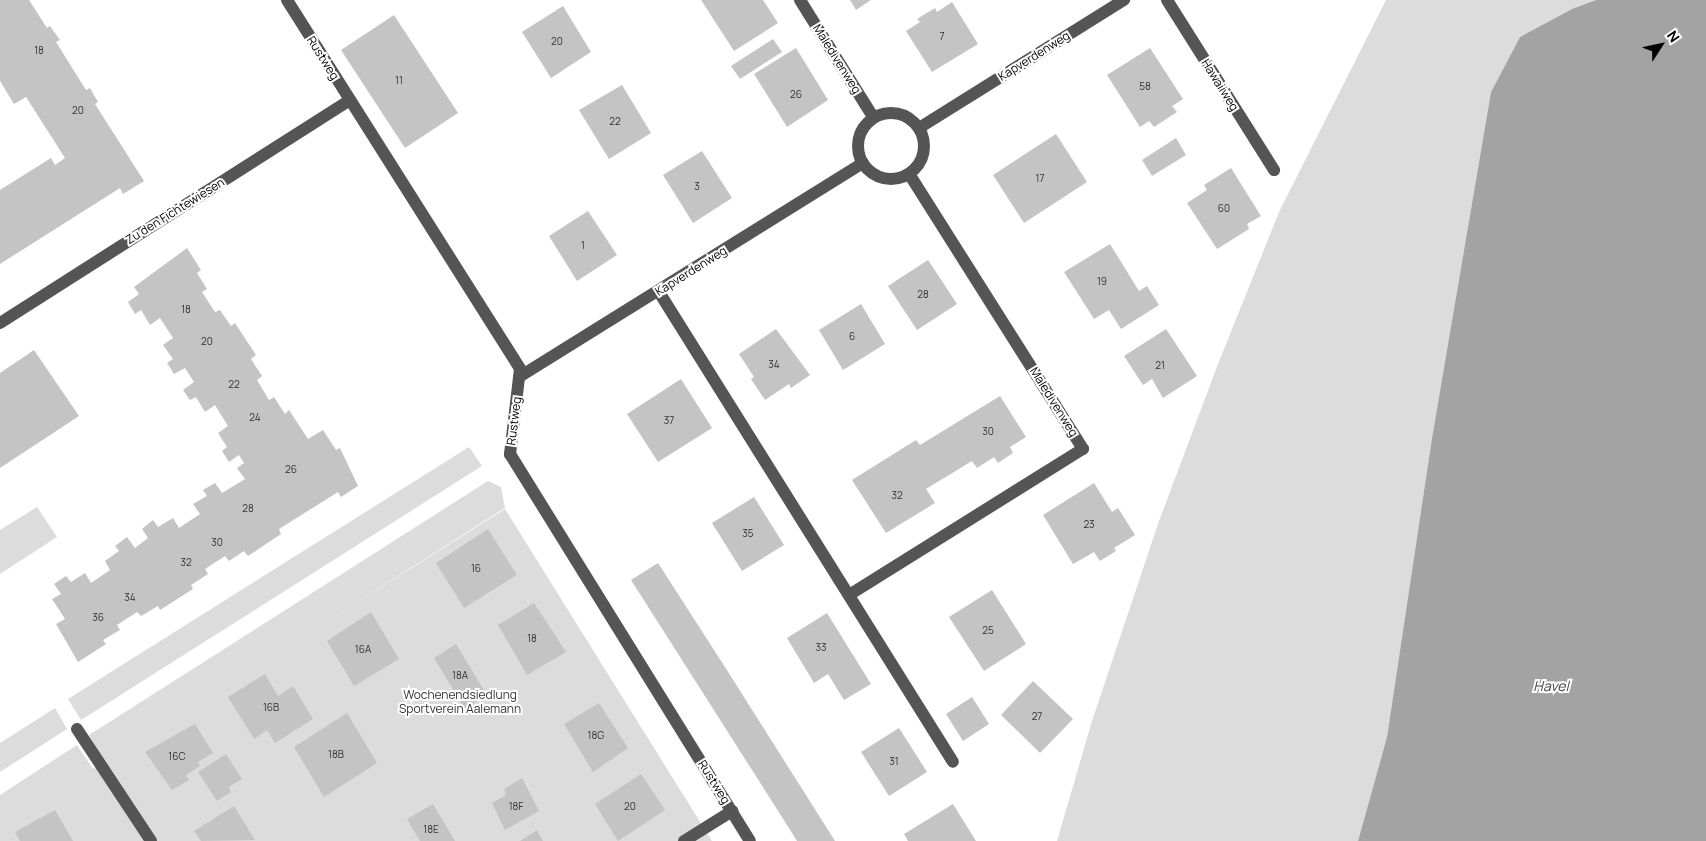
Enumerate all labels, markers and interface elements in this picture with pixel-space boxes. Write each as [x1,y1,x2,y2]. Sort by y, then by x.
north arrow [1636,20,1686,70]
street label: Maledivenweg [810,22,864,96]
text: N [1663,27,1684,46]
street label: Kapverdenweg [995,28,1073,84]
house number: 7 [939,31,945,43]
street label: Rustweg [304,33,342,83]
house number: 20 [551,36,563,48]
house number: 18 [34,45,44,57]
street label: Hawaiiweg [1198,56,1242,114]
house number: 11 [395,75,403,87]
house number: 58 [1139,81,1151,93]
house number: 26 [790,89,802,101]
house number: 20 [72,105,84,117]
house number: 22 [609,116,621,128]
house number: 17 [1036,173,1044,185]
street label: Zu den Fichtewiesen [123,175,227,247]
house number: 3 [694,181,700,193]
house number: 60 [1218,203,1230,215]
house number: 1 [581,240,585,252]
street label: Kapverdenweg [652,243,730,299]
house number: 19 [1097,276,1107,288]
house number: 28 [917,289,929,301]
house number: 18 [181,304,191,316]
house number: 6 [849,331,855,343]
house number: 20 [201,336,213,348]
house number: 34 [768,359,780,371]
house number: 21 [1155,360,1165,372]
street label: Maledivenweg [1027,365,1081,439]
house number: 22 [228,379,240,391]
street label: Rustweg [504,396,524,446]
house number: 24 [249,412,261,424]
house number: 37 [664,415,674,427]
house number: 30 [982,426,994,438]
house number: 26 [285,464,297,476]
house number: 32 [891,490,903,502]
house number: 28 [242,503,254,515]
house number: 23 [1083,519,1095,531]
house number: 35 [742,528,754,540]
house number: 30 [211,537,223,549]
house number: 32 [180,557,192,569]
house number: 16 [471,563,481,575]
house number: 34 [124,592,136,604]
house number: 36 [92,612,104,624]
house number: 25 [982,625,994,637]
house number: 18 [527,633,537,645]
house number: 33 [815,642,827,654]
house number: 16A [355,644,371,656]
house number: 18A [452,670,468,682]
water label: Havel [1533,678,1569,694]
park label: Wochenendsiedlung Sportverein Aalemann [399,688,521,716]
house number: 16B [263,702,279,714]
house number: 27 [1032,711,1042,723]
house number: 18G [588,730,604,742]
house number: 18B [328,749,344,761]
house number: 16C [168,751,186,763]
house number: 31 [889,756,899,768]
street label: Rustweg [695,757,733,807]
house number: 18F [509,801,523,813]
house number: 20 [624,801,636,813]
house number: 18E [423,824,439,836]

